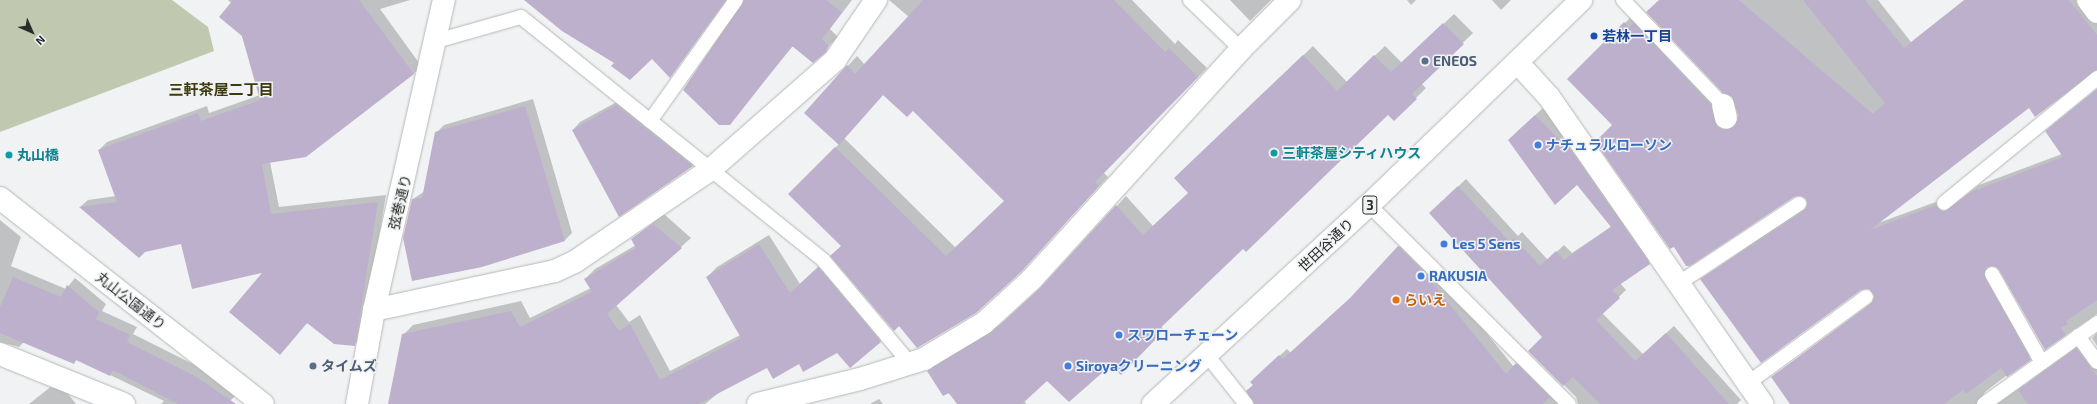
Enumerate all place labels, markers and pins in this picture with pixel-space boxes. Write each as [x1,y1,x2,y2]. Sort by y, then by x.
place label: 若林一丁目 [1602,28,1672,44]
marker: 若林一丁目 [1589,31,1599,41]
place label: ENEOS [1433,53,1477,69]
marker: ENEOS [1420,56,1430,66]
place label: ナチュラルローソン [1546,137,1672,153]
marker: ナチュラルローソン [1533,140,1543,150]
place label: 三軒茶屋シティハウス [1282,145,1422,161]
place label: 丸山橋 [17,147,59,163]
marker: 三軒茶屋シティハウス [1269,148,1279,158]
marker: 丸山橋 [4,150,14,160]
place label: Les 5 Sens [1452,236,1521,252]
marker: Les 5 Sens [1439,239,1449,249]
place label: RAKUSIA [1429,268,1487,284]
marker: RAKUSIA [1416,271,1426,281]
place label: らいえ [1404,292,1446,308]
marker: らいえ [1391,295,1401,305]
place label: スワローチェーン [1127,327,1239,343]
marker: スワローチェーン [1114,330,1124,340]
place label: タイムズ [321,358,377,374]
place label: Siroyaクリーニング [1076,358,1202,374]
marker: タイムズ [308,361,318,371]
marker: Siroyaクリーニング [1063,361,1073,371]

